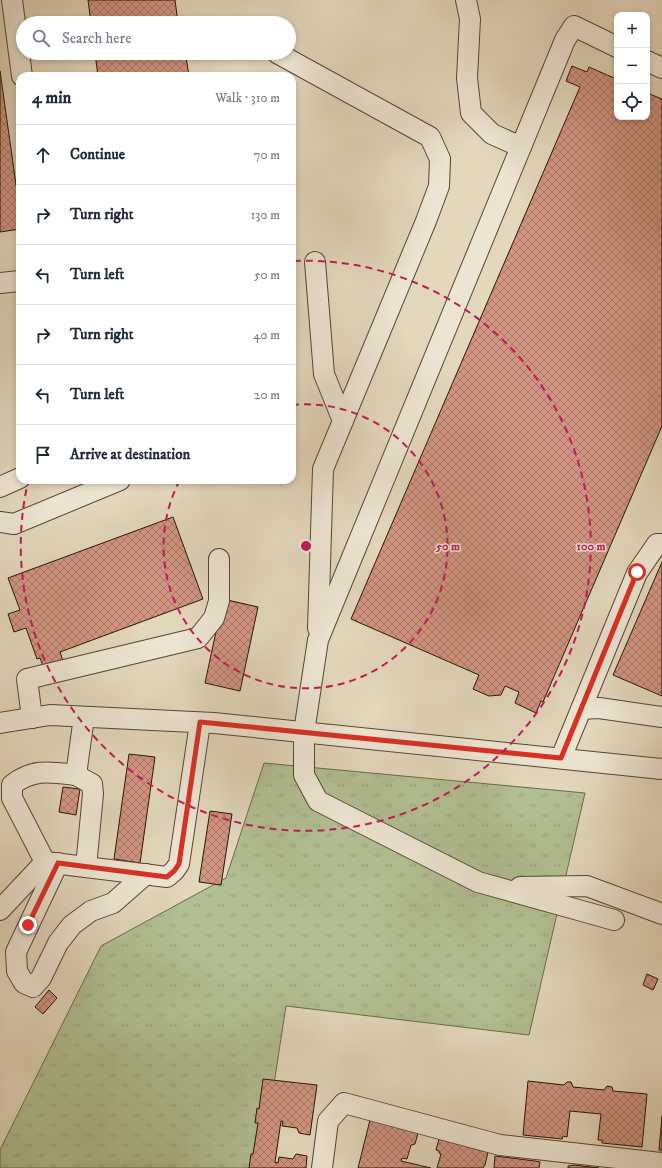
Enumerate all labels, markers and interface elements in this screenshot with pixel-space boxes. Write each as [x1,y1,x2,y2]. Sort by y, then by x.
map controls [614,12,650,120]
button: + [614,12,650,48]
search box [16,16,296,60]
icon: search [30,27,52,49]
text: Search here [62,29,131,48]
button: − [614,48,650,84]
button: locate [614,84,650,120]
text: 4 min [32,87,71,109]
text: Walk · 310 m [215,90,280,106]
icon: ahead [32,144,54,166]
text: Continue [70,145,125,164]
text: 70 m [254,147,280,163]
icon: right [32,204,54,226]
text: Turn right [70,205,133,224]
text: 130 m [251,207,280,223]
icon: left [32,264,54,286]
text: Turn left [70,265,124,284]
text: 50 m [254,267,280,283]
icon: right [32,324,54,346]
text: Turn right [70,325,133,344]
text: 40 m [253,327,280,343]
icon: left [32,384,54,406]
text: Turn left [70,385,124,404]
text: 20 m [254,387,280,403]
icon: arrive [32,444,54,466]
text: Arrive at destination [70,445,190,464]
centre of rings [299,539,313,553]
text: 50 m [435,539,460,554]
text: 100 m [577,539,605,554]
route start [628,563,646,581]
route end [19,916,37,934]

